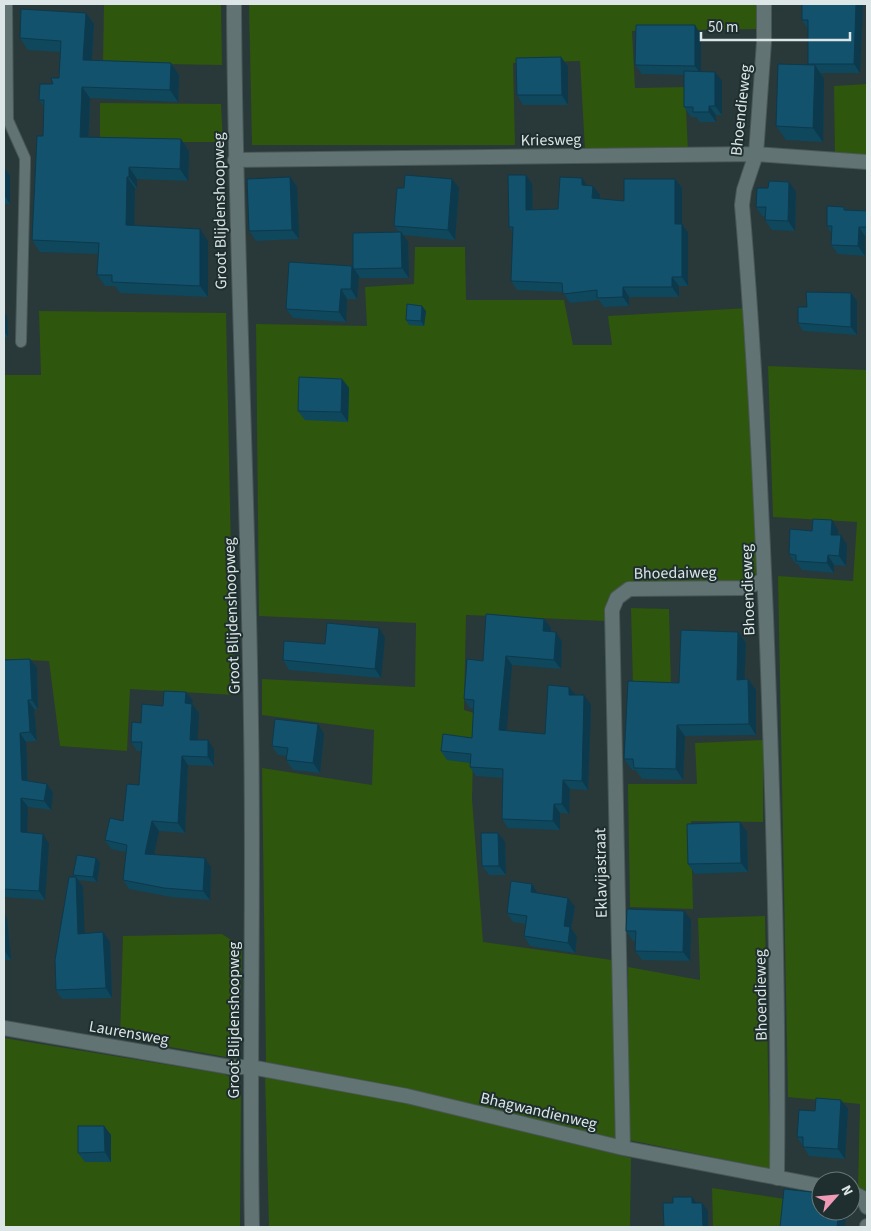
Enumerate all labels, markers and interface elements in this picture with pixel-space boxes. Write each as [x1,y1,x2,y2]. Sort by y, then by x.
scale bar [701,10,850,42]
text: 50 m [708,17,738,38]
street label: Bhoendieweg [725,63,757,157]
street label: Kriesweg [520,128,582,152]
street label: Groot Blijdenshoopweg [208,132,232,290]
street label: Groot Blijdenshoopweg [218,537,246,695]
street label: Bhoendieweg [735,544,761,636]
street label: Bhoedaiweg [633,561,717,585]
street label: Eklavijastraat [589,827,613,918]
street label: Groot Blijdenshoopweg [223,942,245,1098]
street label: Bhoendieweg [749,949,773,1041]
street label: Laurensweg [87,1015,170,1051]
street label: Bhagwandienweg [478,1087,599,1135]
north arrow [811,1171,861,1221]
text: N [836,1182,858,1199]

